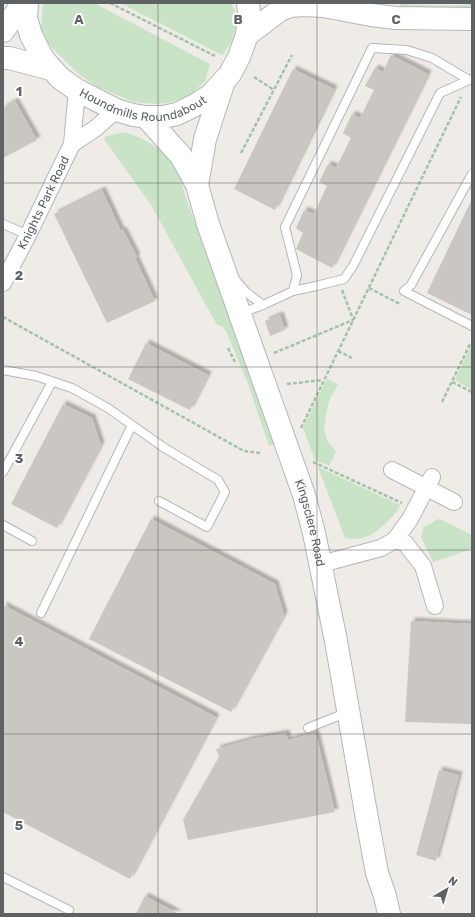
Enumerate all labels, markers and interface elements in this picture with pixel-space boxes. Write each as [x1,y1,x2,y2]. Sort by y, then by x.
text: A [74,12,84,27]
text: B [233,12,243,27]
text: C [391,12,401,27]
street label: Houndmills Roundabout [75,81,211,103]
text: 1 [16,84,22,99]
text: Houndmills Roundabout [77,86,209,124]
street label: Knights Park Road [15,154,72,252]
text: 2 [15,268,23,283]
text: 3 [15,451,24,466]
street label: Kingsclere Road [292,477,328,568]
text: 4 [15,634,24,649]
text: 5 [15,818,23,833]
north arrow [427,869,467,909]
text: N [446,874,460,889]

